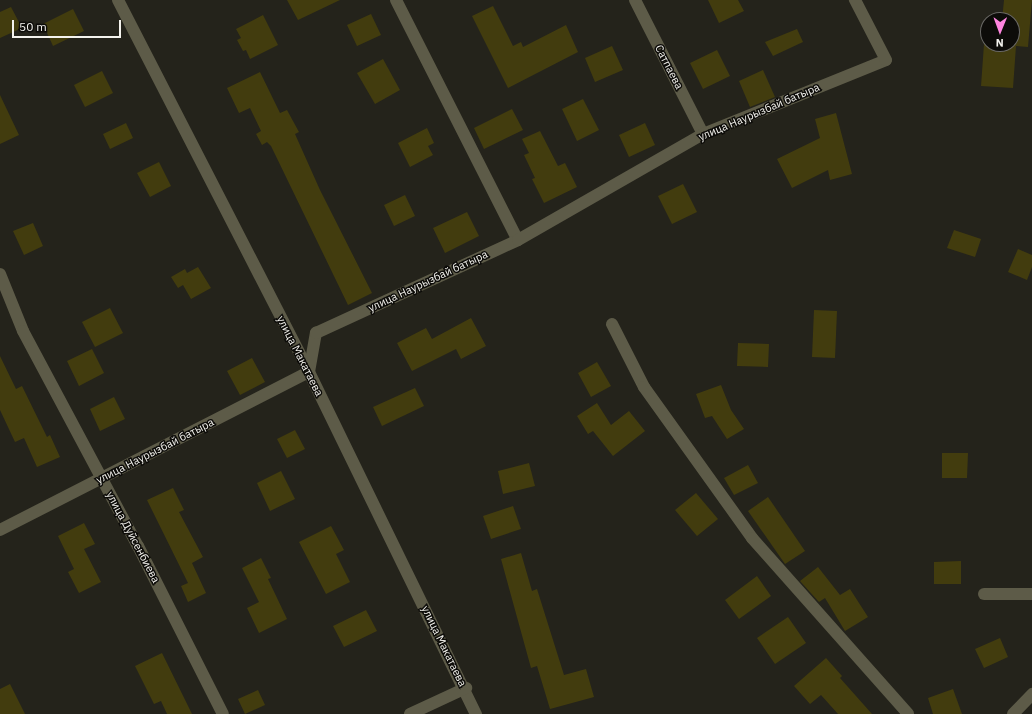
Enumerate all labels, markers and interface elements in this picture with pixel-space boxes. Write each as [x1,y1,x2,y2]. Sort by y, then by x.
scale bar [14,12,123,38]
north arrow [980,12,1020,52]
text: 50 m [19,19,47,34]
text: N [996,36,1004,50]
street label: Сатпаева [652,43,686,91]
street label: улица Наурызбай батыра [696,80,822,144]
street label: улица Наурызбай батыра [366,247,490,315]
street label: улица Макатаева [274,314,326,398]
street label: улица Наурызбай батыра [94,416,216,486]
street label: улица Дуйсенбиева [103,489,163,585]
street label: улица Макатаева [419,603,469,689]

